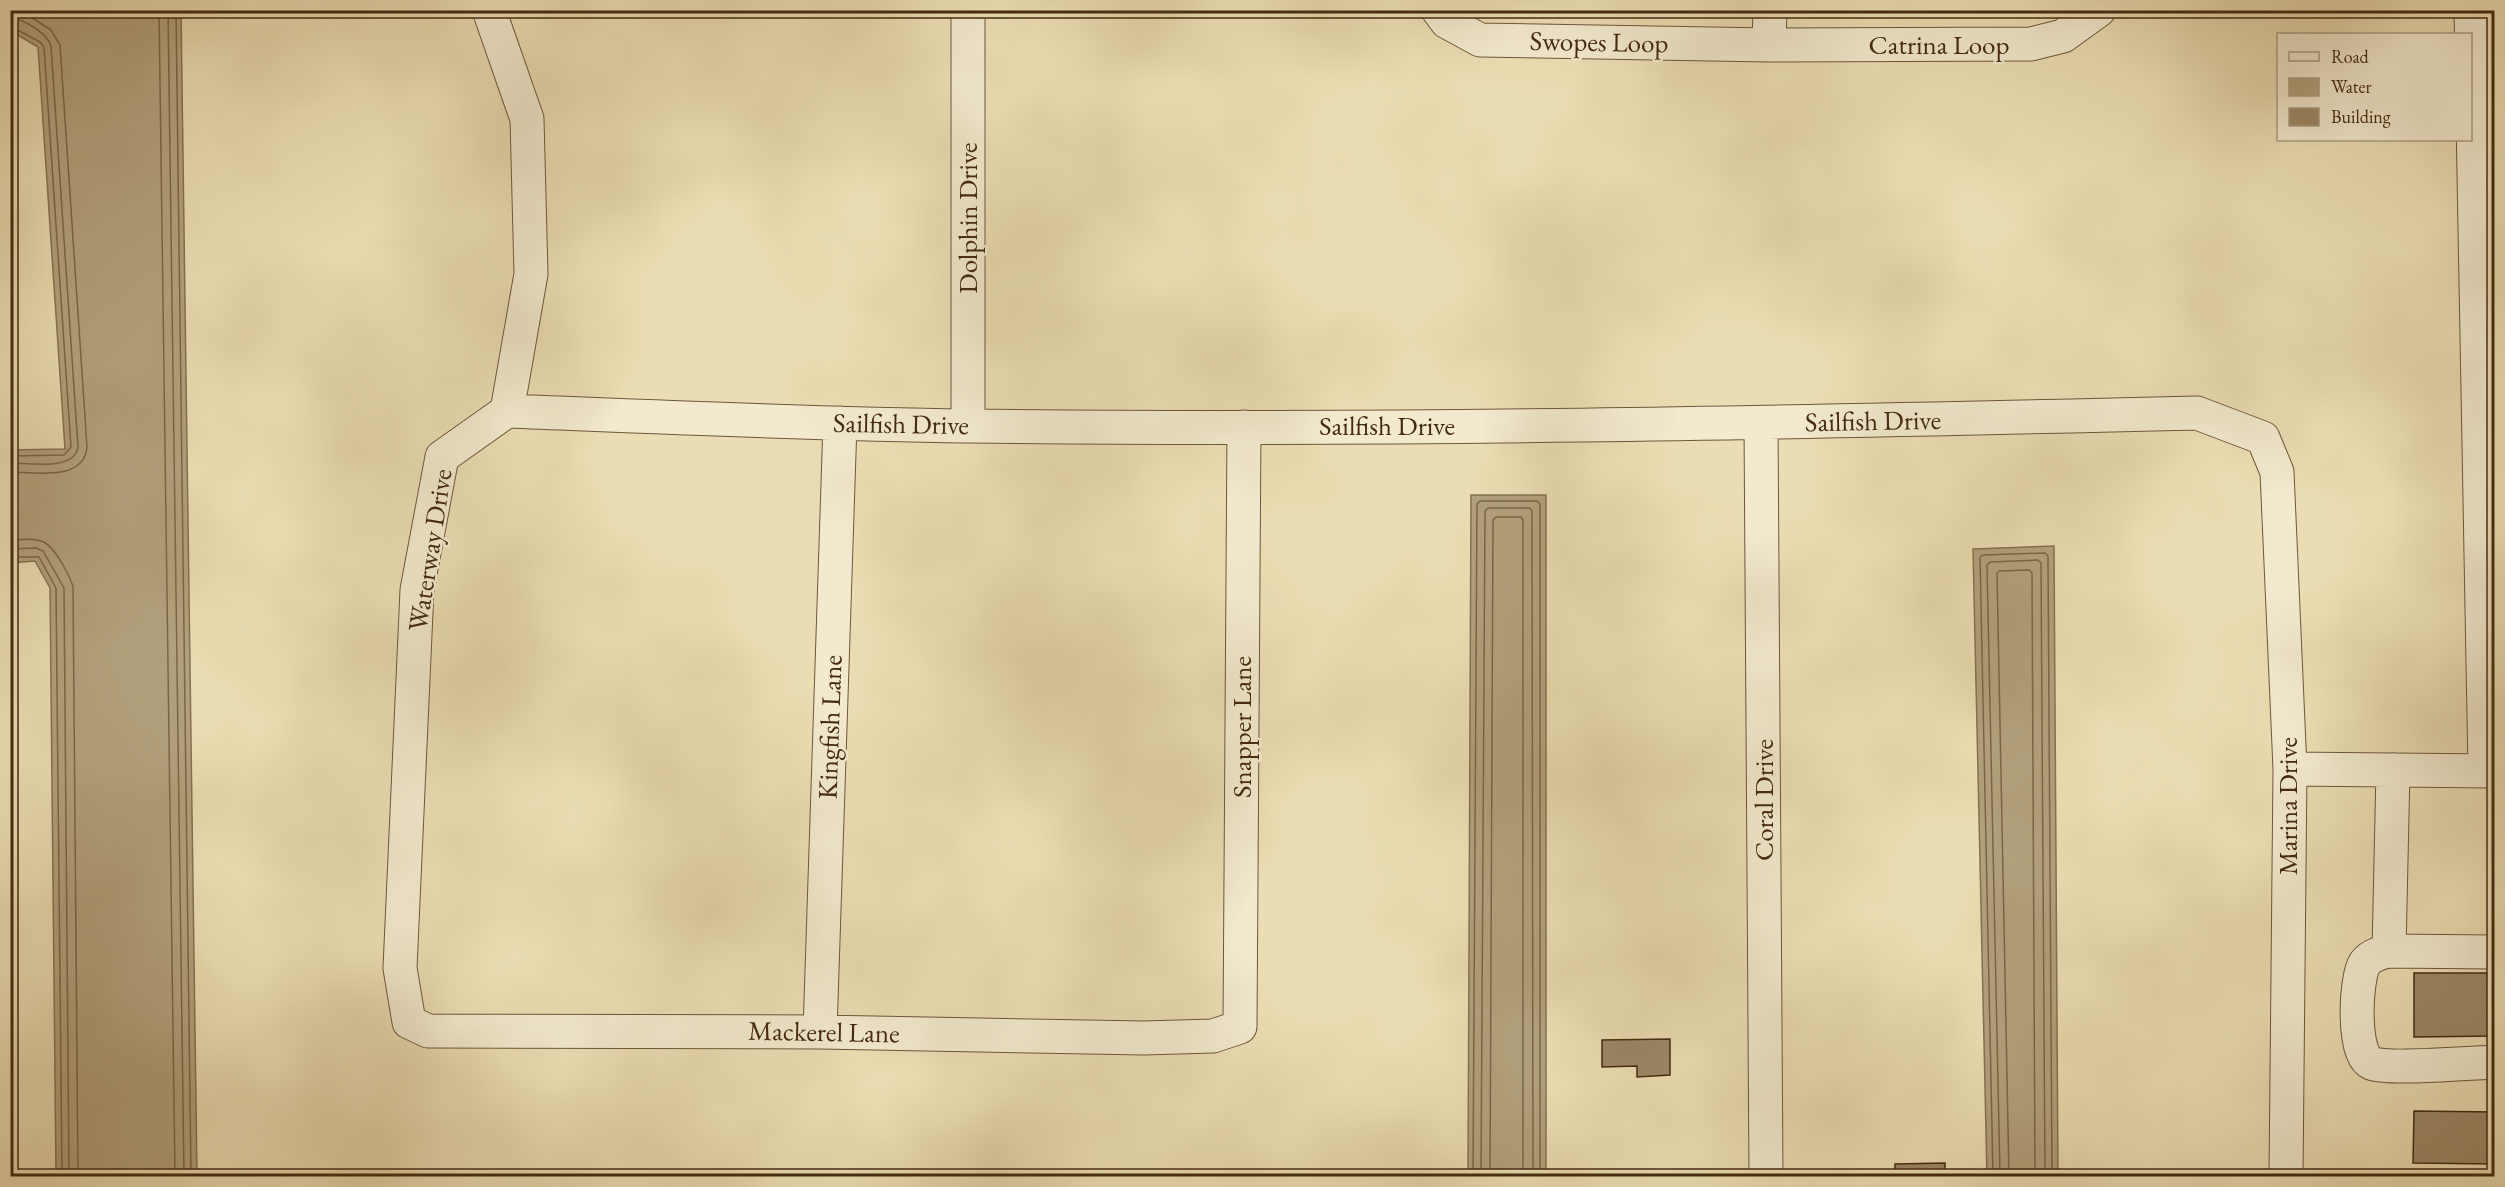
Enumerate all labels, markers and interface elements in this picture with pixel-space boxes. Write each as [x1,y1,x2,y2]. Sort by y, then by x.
street label: Swopes Loop [1529,23,1669,60]
street label: Catrina Loop [1869,27,2010,62]
legend [2277,33,2472,141]
text: Road [2331,45,2370,68]
text: Water [2331,75,2372,98]
text: Building [2331,105,2391,128]
street label: Dolphin Drive [950,142,985,294]
street label: Sailfish Drive [1805,402,1941,439]
street label: Sailfish Drive [833,405,969,442]
street label: Sailfish Drive [1319,408,1455,443]
street label: Waterway Drive [399,466,460,634]
street label: Kingfish Lane [809,654,850,800]
street label: Snapper Lane [1224,656,1259,798]
street label: Marina Drive [2270,737,2305,875]
street label: Coral Drive [1746,739,1781,861]
street label: Mackerel Lane [748,1013,900,1050]

